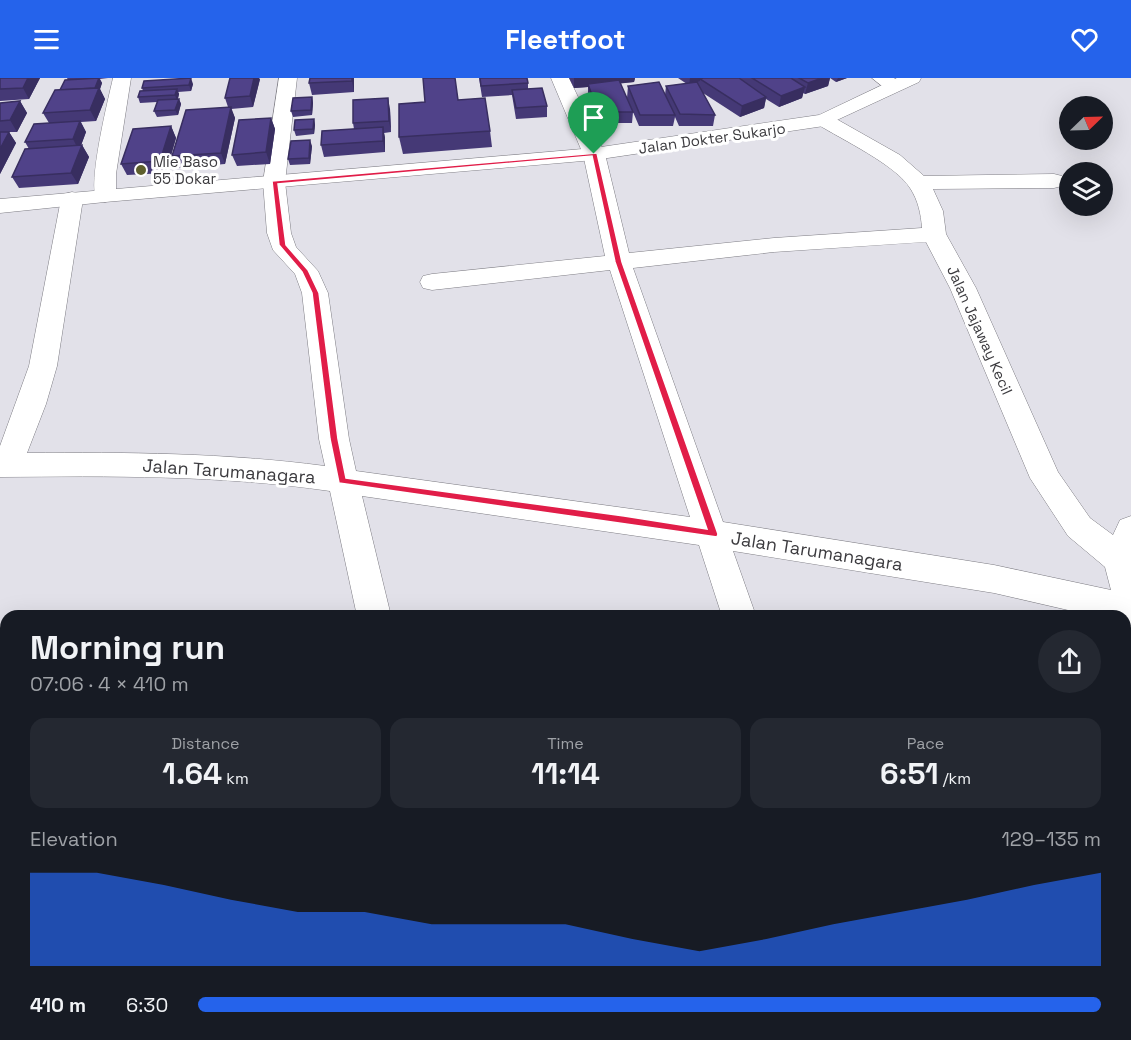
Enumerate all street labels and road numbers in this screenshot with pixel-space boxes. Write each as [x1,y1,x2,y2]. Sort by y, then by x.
street label: Jalan Dokter Sukarjo [637,118,787,158]
street label: Jalan Jajaway Kecil [943,263,1017,397]
street label: Jalan Tarumanagara [142,453,316,489]
street label: Jalan Tarumanagara [730,526,904,576]

